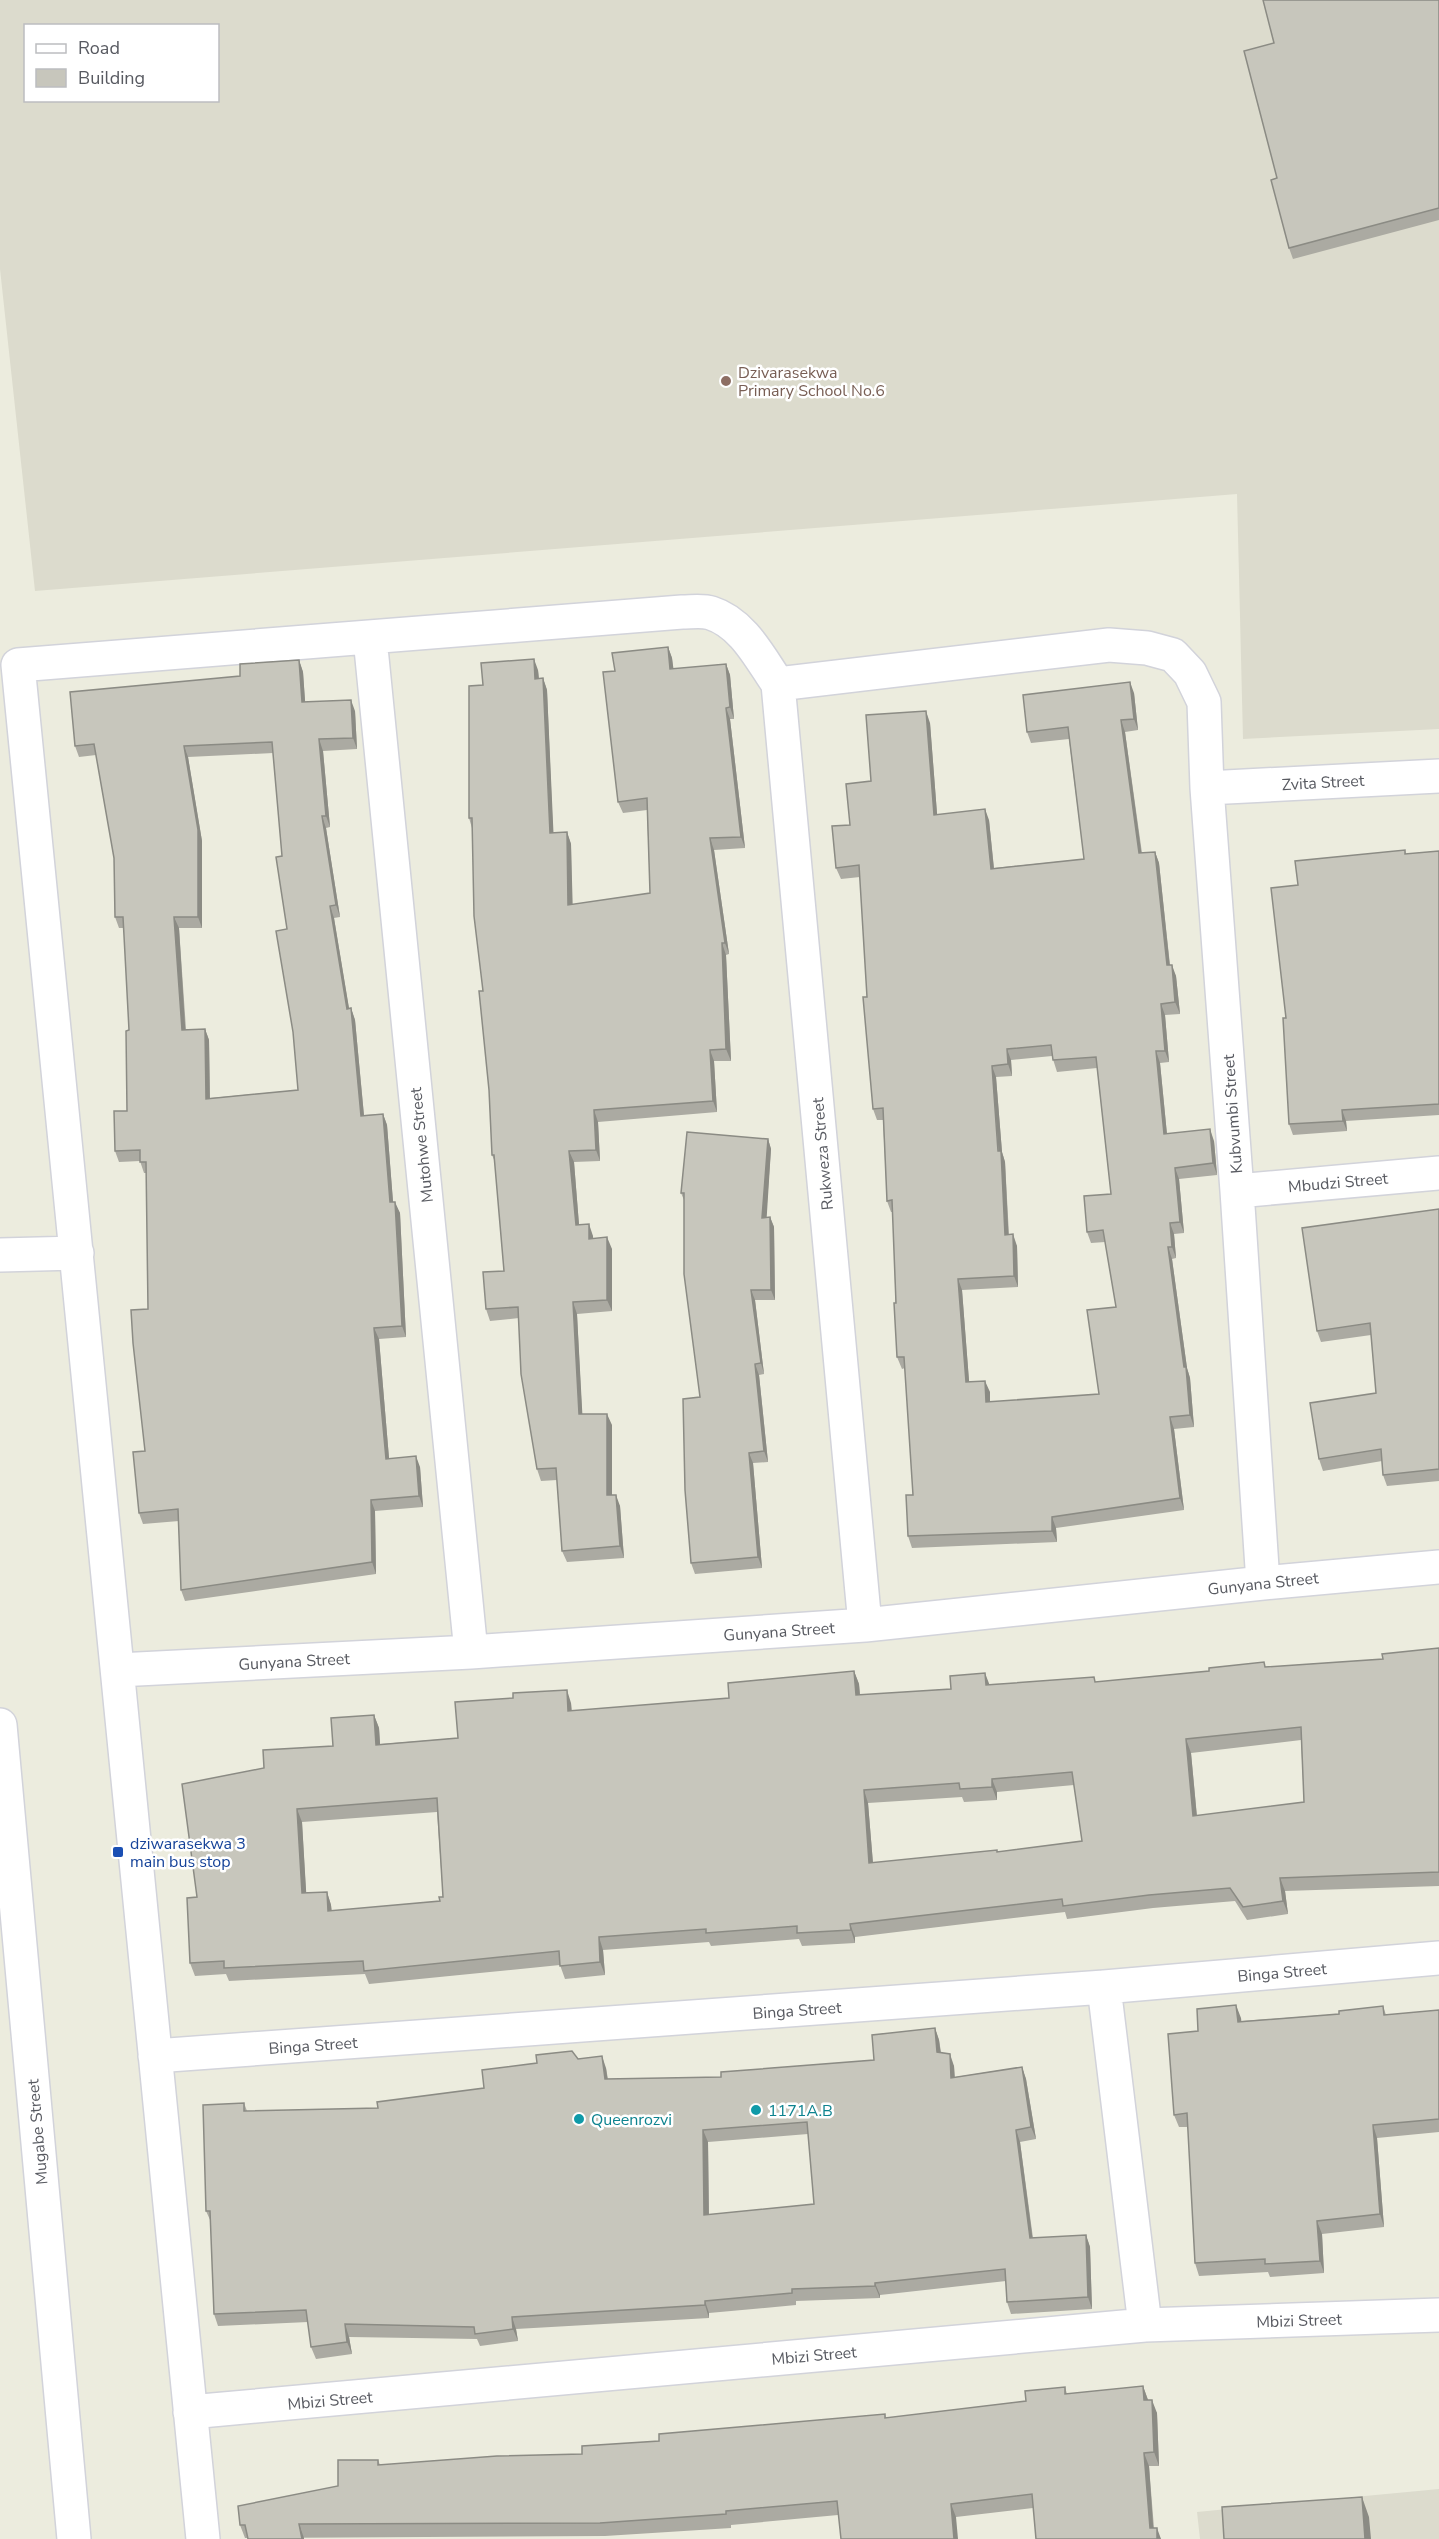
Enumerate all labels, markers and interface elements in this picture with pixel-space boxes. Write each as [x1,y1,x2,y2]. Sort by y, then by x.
legend [24,24,219,102]
text: Road [78,36,120,60]
text: Building [78,66,145,90]
place label: Dzivarasekwa Primary School No.6 [738,362,885,402]
marker: Dzivarasekwa Primary School No.6 [719,374,733,388]
street label: Zvita Street [1281,770,1365,796]
street label: Kubvumbi Street [1218,1053,1248,1174]
street label: Mutohwe Street [405,1086,439,1204]
street label: Rukweza Street [807,1096,839,1211]
street label: Mbudzi Street [1287,1168,1389,1198]
street label: Gunyana Street [1207,1567,1320,1601]
street label: Gunyana Street [723,1617,836,1647]
street label: Gunyana Street [238,1648,351,1676]
place label: dziwarasekwa 3 main bus stop [130,1833,246,1873]
marker: dziwarasekwa 3 main bus stop [111,1845,125,1859]
street label: Binga Street [1237,1958,1328,1988]
street label: Binga Street [752,1997,843,2025]
street label: Binga Street [268,2032,359,2060]
street label: Mugabe Street [22,2078,54,2186]
place label: 1171A.B [768,2100,833,2122]
marker: 1171A.B [749,2103,763,2117]
place label: Queenrozvi [591,2109,672,2131]
marker: Queenrozvi [572,2112,586,2126]
street label: Mbizi Street [1256,2308,1343,2333]
street label: Mbizi Street [770,2341,858,2371]
street label: Mbizi Street [286,2386,374,2416]

